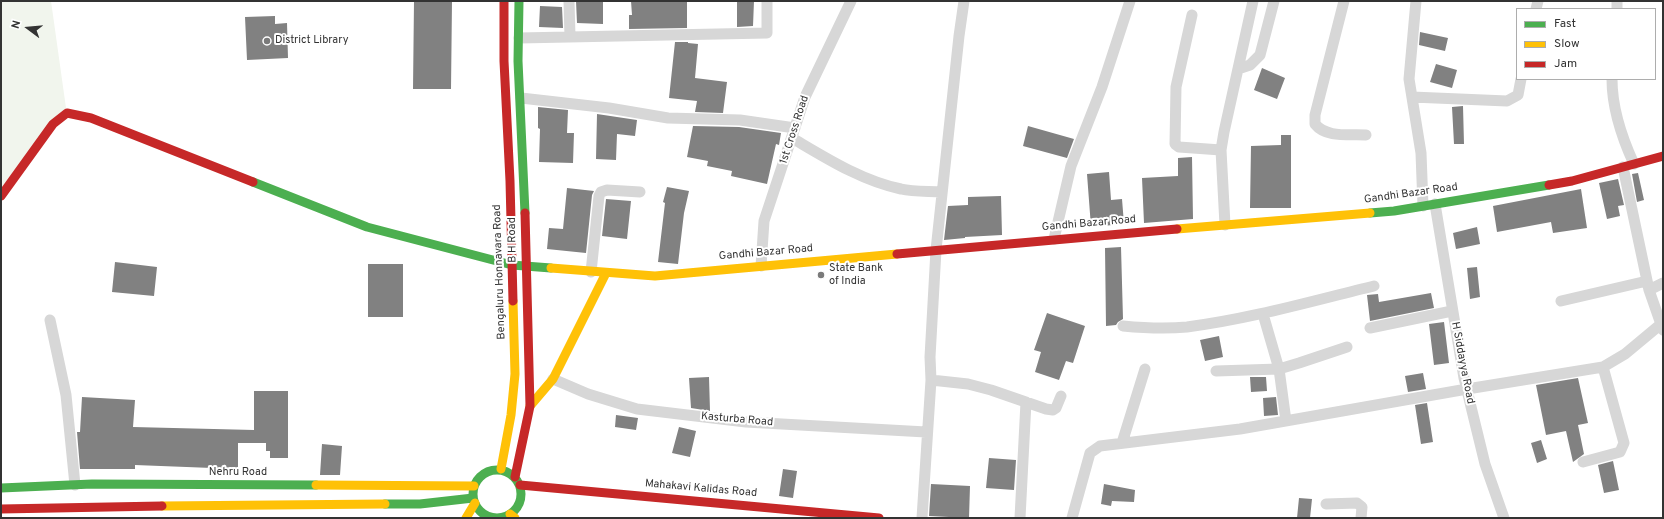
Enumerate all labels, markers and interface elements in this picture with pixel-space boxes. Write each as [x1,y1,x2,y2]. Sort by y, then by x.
north arrow [8,8,48,48]
legend [1516,8,1656,80]
text: Fast [1554,16,1576,32]
text: N [9,19,24,30]
place label: District Library [275,34,348,48]
marker: District Library [262,36,272,46]
text: Slow [1554,36,1580,52]
text: Jam [1554,56,1577,72]
street label: 1st Cross Road [778,94,812,166]
street label: Gandhi Bazar Road [1363,181,1459,207]
street label: Bengaluru Honnavara Road [491,204,509,340]
street label: Gandhi Bazar Road [1041,213,1137,235]
street label: B H Road [506,217,520,263]
street label: Gandhi Bazar Road [718,242,814,264]
place label: State Bank of India [829,262,883,288]
marker: State Bank of India [816,270,826,280]
street label: H Siddayya Road [1448,321,1476,405]
street label: Kasturba Road [700,410,774,430]
street label: Nehru Road [209,466,267,480]
street label: Mahakavi Kalidas Road [644,478,758,500]

